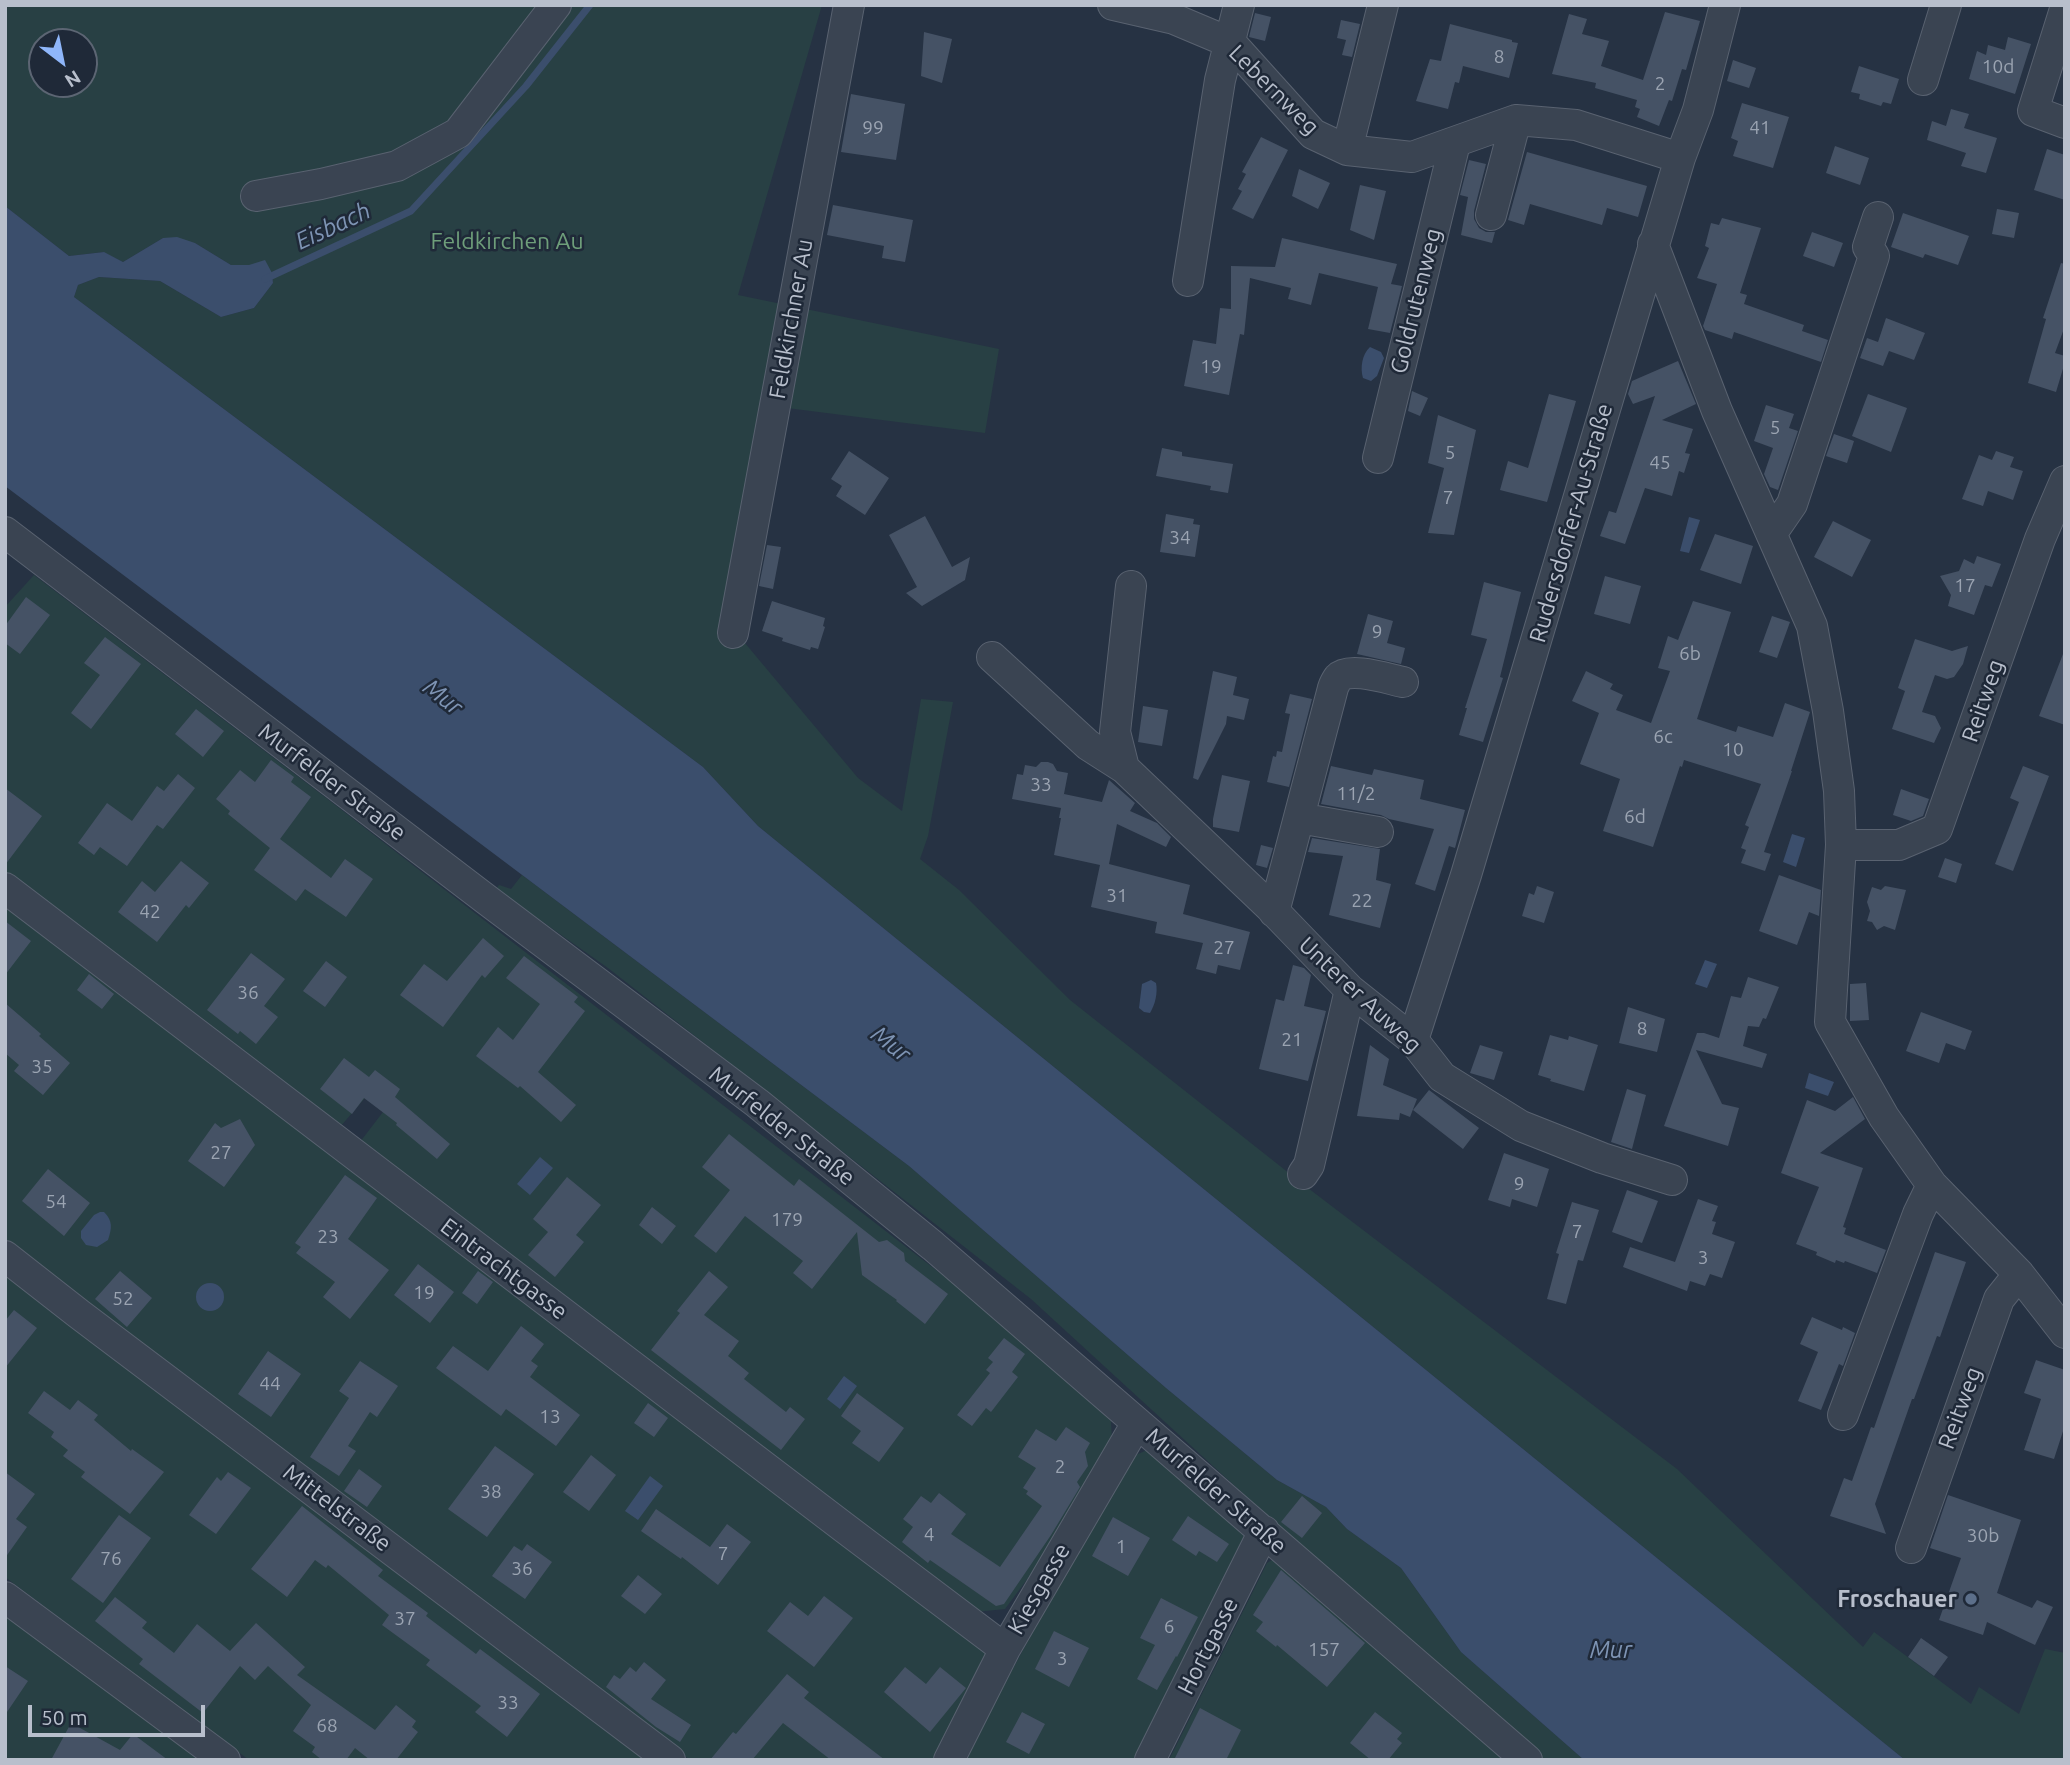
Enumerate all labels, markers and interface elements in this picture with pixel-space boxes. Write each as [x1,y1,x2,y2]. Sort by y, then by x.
north arrow [28,28,98,98]
street label: Lebernweg [1223,39,1325,141]
house number: 8 [1494,46,1504,68]
house number: 10d [1982,56,2014,78]
text: N [61,66,85,92]
house number: 2 [1655,73,1665,95]
house number: 99 [862,117,884,139]
house number: 41 [1749,117,1771,139]
water label: Eisbach [291,196,375,256]
street label: Goldrutenweg [1385,226,1447,376]
park label: Feldkirchen Au [430,227,584,255]
street label: Feldkirchner Au [763,237,819,401]
house number: 19 [1200,356,1222,378]
street label: Rudersdorfer-Au-Straße [1524,400,1618,646]
house number: 5 [1770,417,1780,439]
house number: 5 [1445,442,1455,464]
house number: 45 [1649,452,1671,474]
house number: 7 [1443,487,1453,509]
house number: 34 [1169,527,1191,549]
house number: 17 [1954,575,1976,597]
house number: 9 [1372,621,1382,643]
house number: 6b [1679,643,1701,665]
street label: Reitweg [1956,656,2010,746]
water label: Mur [417,673,469,721]
street label: Murfelder Straße [253,718,411,846]
house number: 6c [1653,726,1673,748]
house number: 10 [1722,739,1744,761]
house number: 33 [1030,774,1052,796]
house number: 11/2 [1336,783,1376,805]
house number: 6d [1624,806,1646,828]
house number: 31 [1106,885,1128,907]
house number: 22 [1351,890,1373,912]
house number: 42 [139,901,161,923]
street label: Unterer Auweg [1293,931,1427,1059]
house number: 27 [1213,937,1235,959]
house number: 36 [237,982,259,1004]
house number: 8 [1637,1018,1647,1040]
water label: Mur [865,1020,917,1068]
house number: 21 [1281,1029,1303,1051]
house number: 35 [31,1056,53,1078]
street label: Murfelder Straße [704,1060,860,1192]
house number: 27 [210,1142,232,1164]
house number: 9 [1514,1173,1524,1195]
house number: 54 [45,1191,67,1213]
house number: 179 [771,1209,803,1231]
street label: Eintrachtgasse [435,1212,573,1326]
house number: 7 [1572,1221,1582,1243]
house number: 23 [317,1226,339,1248]
house number: 3 [1698,1247,1708,1269]
house number: 19 [413,1282,435,1304]
house number: 52 [112,1288,134,1310]
street label: Reitweg [1932,1363,1988,1453]
house number: 44 [259,1373,281,1395]
house number: 13 [539,1406,561,1428]
street label: Murfelder Straße [1140,1422,1292,1560]
house number: 2 [1055,1456,1065,1478]
street label: Mittelstraße [277,1458,397,1558]
house number: 38 [480,1481,502,1503]
house number: 4 [924,1524,934,1546]
house number: 30b [1967,1525,1999,1547]
house number: 1 [1116,1536,1126,1558]
street label: Kiesgasse [1002,1539,1076,1639]
house number: 7 [718,1543,728,1565]
house number: 76 [100,1548,122,1570]
house number: 36 [511,1558,533,1580]
place label: Froschauer [1837,1585,1957,1613]
marker: Froschauer [1963,1591,1979,1607]
street label: Hortgasse [1172,1593,1244,1699]
house number: 37 [394,1608,416,1630]
house number: 6 [1164,1616,1174,1638]
water label: Mur [1590,1636,1632,1664]
house number: 157 [1308,1639,1340,1661]
house number: 3 [1057,1648,1067,1670]
scale bar [32,1692,208,1736]
house number: 33 [497,1692,519,1714]
text: 50 m [41,1705,88,1729]
house number: 68 [316,1715,338,1737]

